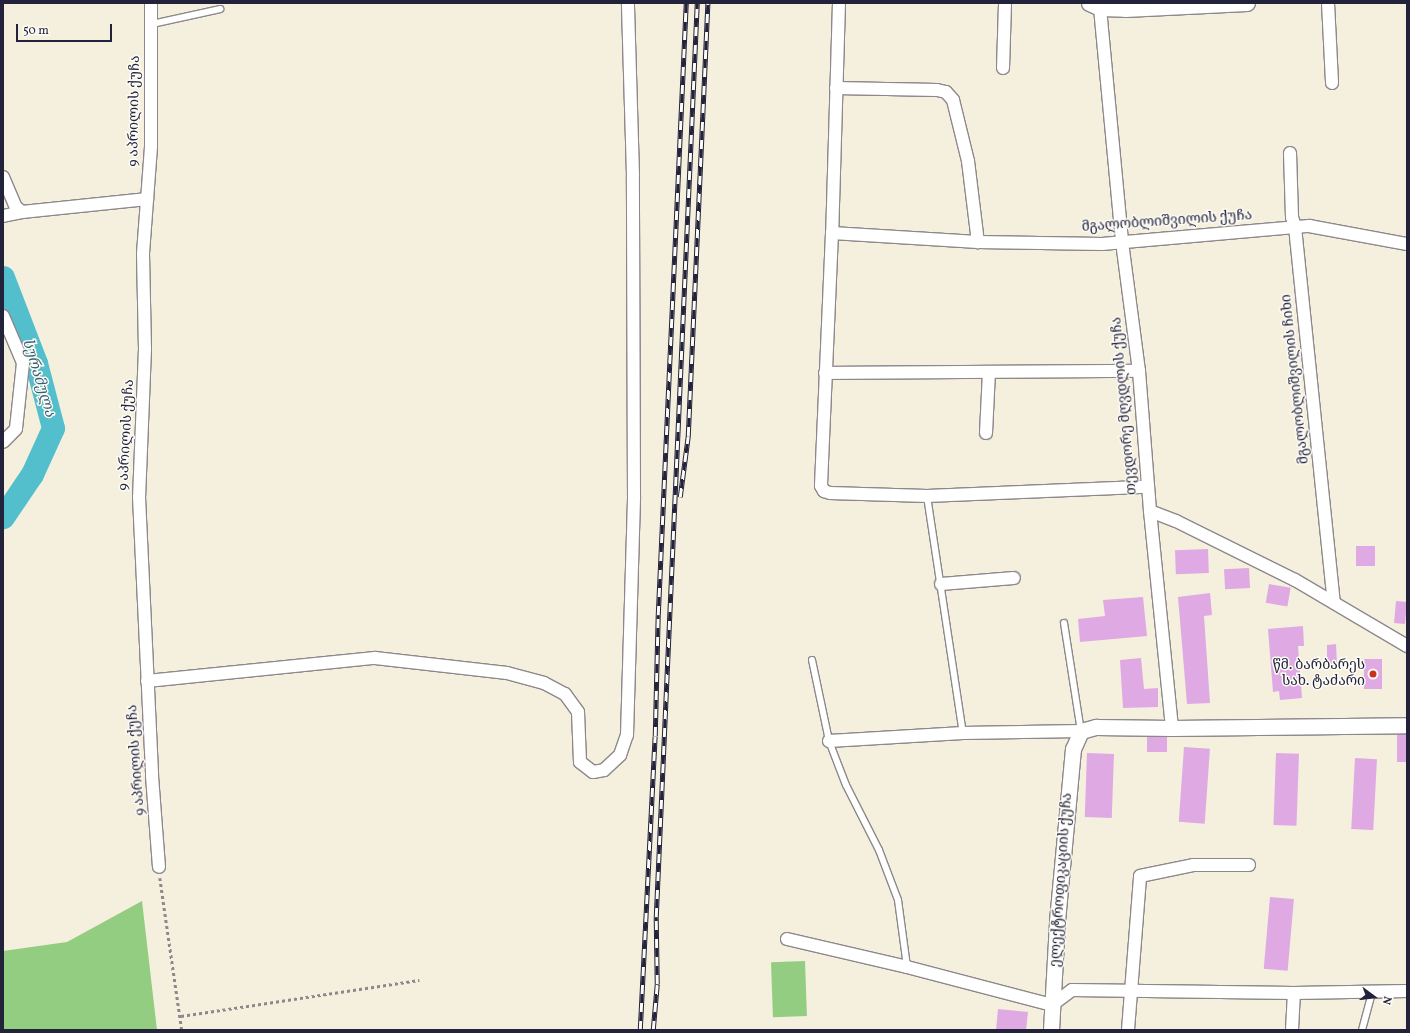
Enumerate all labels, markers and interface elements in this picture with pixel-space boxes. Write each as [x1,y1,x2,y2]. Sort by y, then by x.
scale bar [18,16,114,42]
text: 50 m [23,23,49,39]
street label: 9 აპრილის ქუჩა [126,55,144,167]
street label: მგალობლიშვილის ქუჩა [1081,208,1253,236]
street label: მგალობლიშვილის ჩიხი [1279,293,1313,465]
street label: თევდორე მღვდლის ქუჩა [1109,316,1141,496]
water label: სურამულა [18,337,58,419]
street label: 9 აპრილის ქუჩა [116,379,138,491]
place label: წმ. ბარბარეს სახ. ტაძარი [1273,658,1365,690]
marker: წმ. ბარბარეს სახ. ტაძარი [1368,669,1378,679]
street label: 9 აპრილის ქუჩა [125,704,149,816]
street label: ელექტროფიკაციის ქუჩა [1048,792,1076,968]
north arrow [1354,977,1394,1017]
text: N [1378,994,1394,1006]

